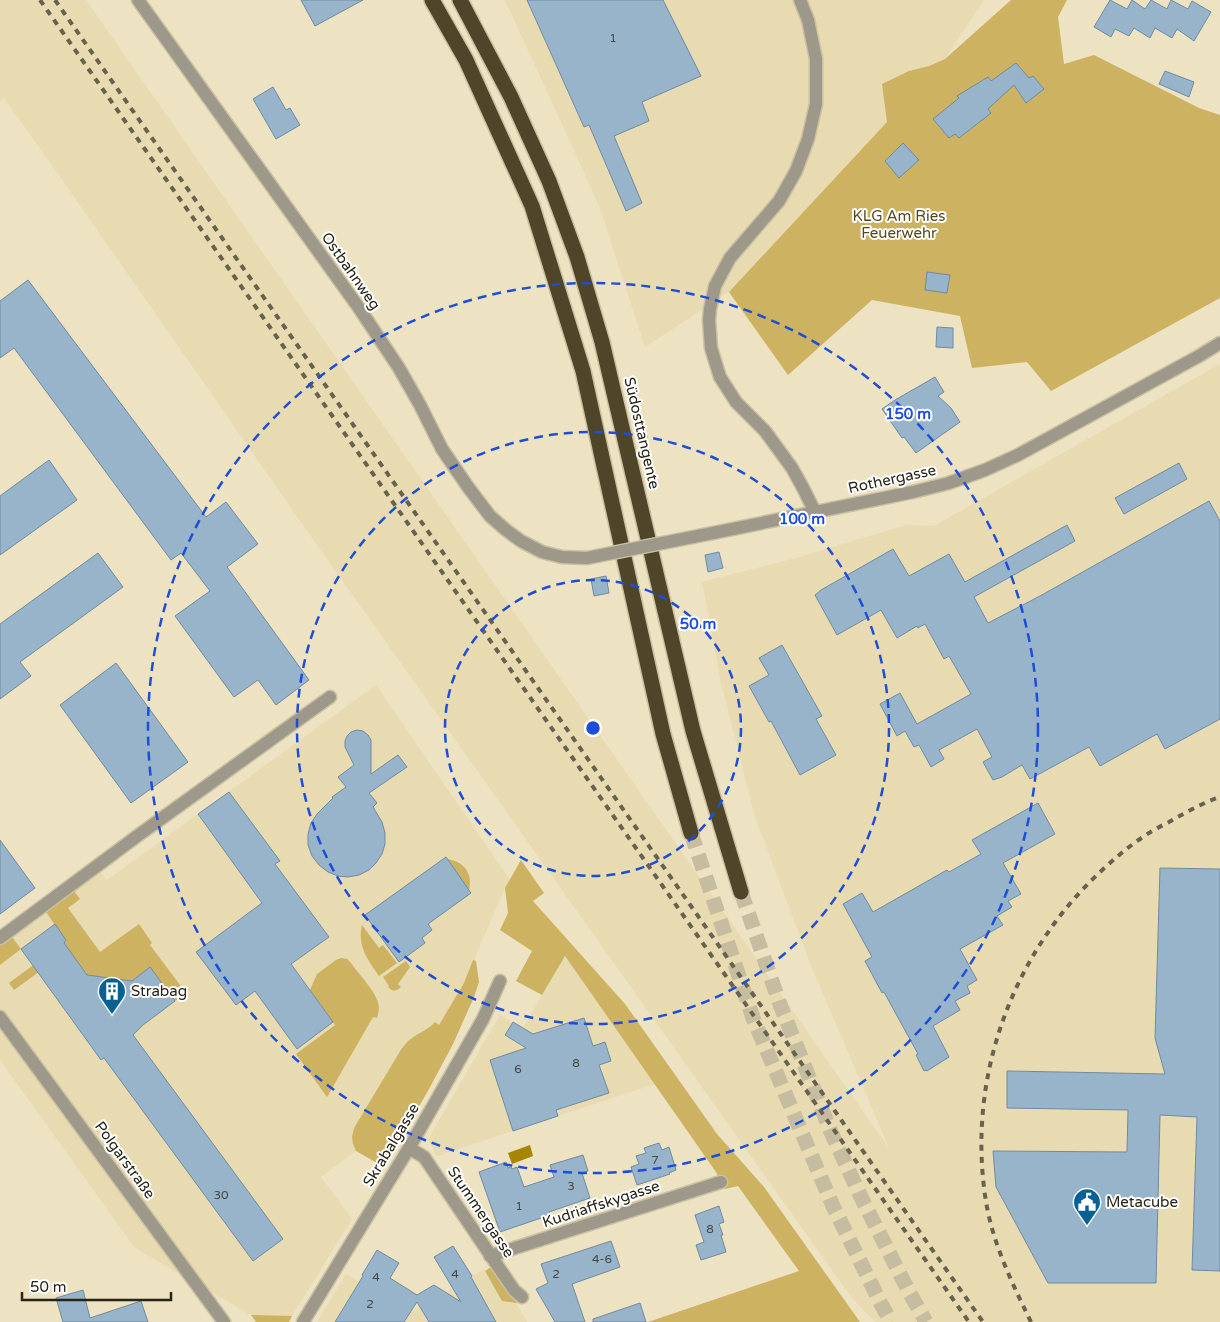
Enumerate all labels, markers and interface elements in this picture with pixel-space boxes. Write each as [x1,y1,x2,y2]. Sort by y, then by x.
house number: 1 [609,31,617,45]
park label: KLG Am Ries Feuerwehr [853,207,945,242]
street label: Ostbahnweg [318,229,384,313]
street label: Südosttangente [620,375,664,491]
text: 150 m [885,405,931,423]
street label: Rothergasse [846,461,938,497]
text: 100 m [779,510,825,528]
text: 50 m [680,615,716,633]
centre of rings [584,719,602,737]
building icon: Strabag [97,976,127,1015]
place label: Strabag [131,982,187,1000]
house number: 8 [572,1056,580,1070]
house number: 6 [514,1062,522,1076]
street label: Skrabalgasse [359,1100,423,1190]
street label: Polgarstraße [91,1118,159,1202]
house number: 7 [651,1153,659,1167]
street label: Stummergasse [444,1163,518,1261]
street label: Kudriaffskygasse [540,1177,662,1231]
house number: 3 [567,1179,575,1193]
public building icon: Metacube [1072,1187,1102,1226]
house number: 30 [213,1188,229,1202]
place label: Metacube [1106,1193,1178,1211]
house number: 1 [515,1199,523,1213]
house number: 8 [706,1222,714,1236]
house number: 4-6 [592,1252,612,1266]
house number: 4 [451,1267,459,1281]
house number: 2 [552,1267,560,1281]
scale bar [22,1270,171,1302]
house number: 4 [372,1270,380,1284]
text: 50 m [30,1278,67,1296]
house number: 2 [366,1297,374,1311]

